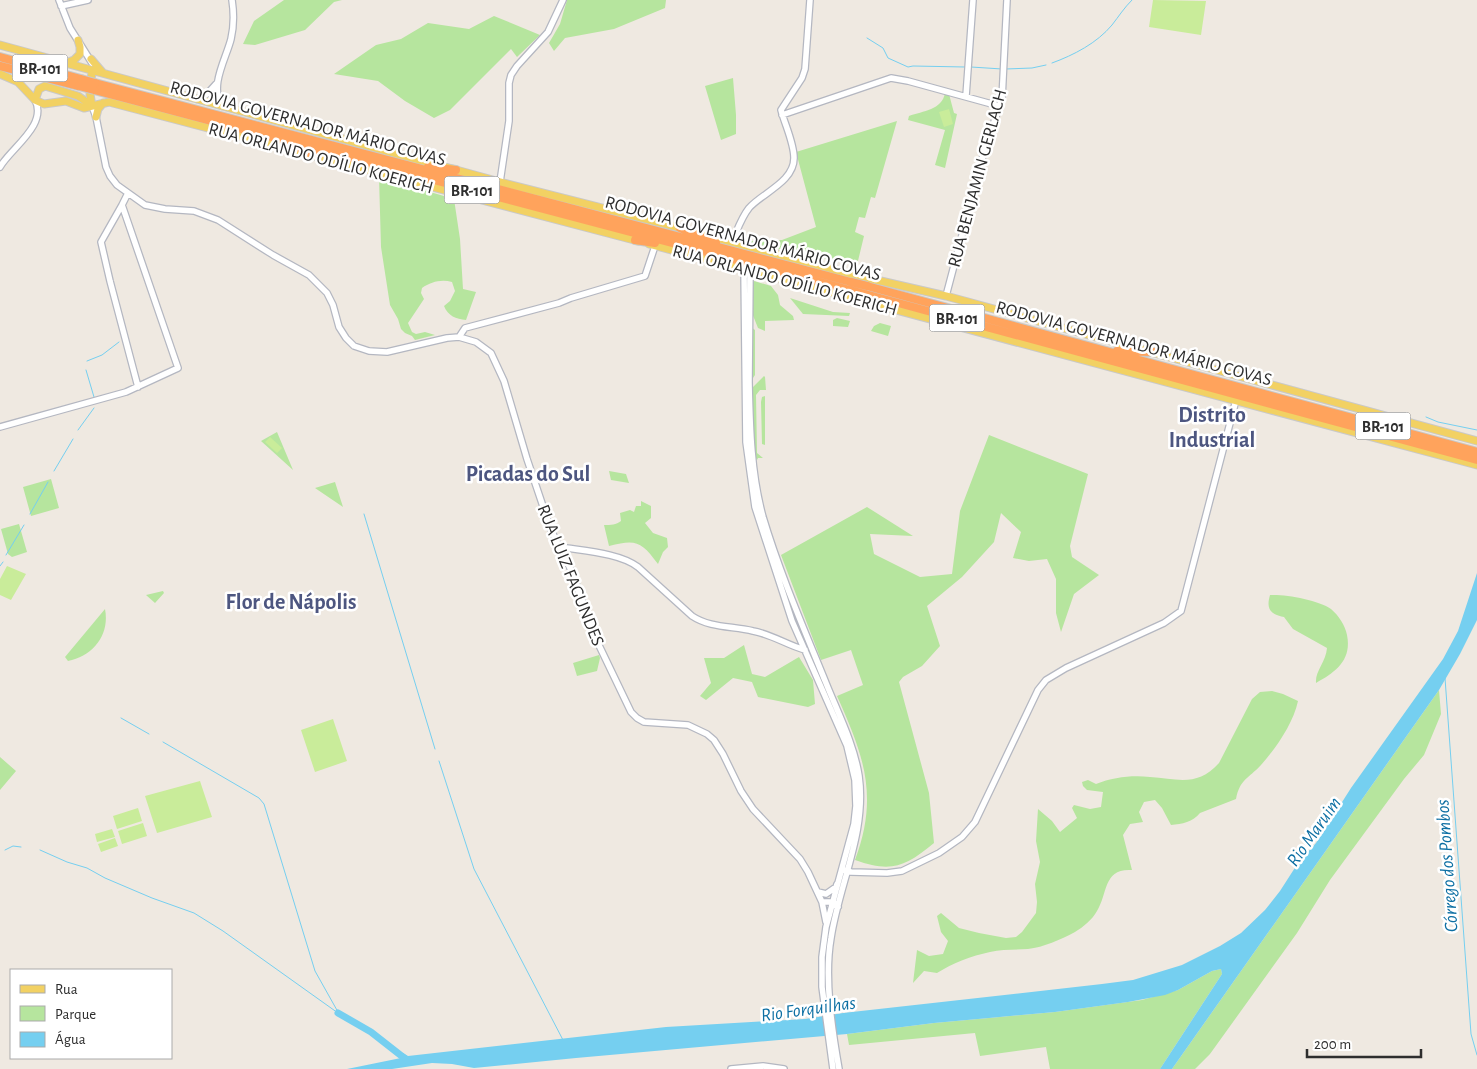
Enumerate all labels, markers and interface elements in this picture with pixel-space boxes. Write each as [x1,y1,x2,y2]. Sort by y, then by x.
road number: BR-101 [12,54,68,82]
street label: RODOVIA GOVERNADOR MÁRIO COVAS [168,76,448,169]
street label: RUA BENJAMIN GERLACH [946,87,1010,269]
street label: RUA ORLANDO ODÍLIO KOERICH [207,117,436,198]
road number: BR-101 [444,176,500,204]
street label: RODOVIA GOVERNADOR MÁRIO COVAS [603,191,883,284]
street label: RUA ORLANDO ODÍLIO KOERICH [671,239,900,320]
street label: RODOVIA GOVERNADOR MÁRIO COVAS [994,296,1274,389]
road number: BR-101 [930,304,984,332]
district label: Distrito Industrial [1169,404,1255,451]
road number: BR-101 [1356,412,1410,440]
district label: Picadas do Sul [466,463,590,485]
street label: RUA LUIZ FAGUNDES [533,502,607,649]
district label: Flor de Nápolis [226,591,356,613]
water label: Rio Maruim [1284,794,1345,870]
water label: Córrego dos Pombos [1433,799,1462,933]
legend [10,969,172,1059]
text: Rua [55,982,78,997]
water label: Rio Forquilhas [760,993,857,1026]
text: Parque [55,1007,96,1022]
scale bar [1307,1026,1421,1058]
text: Água [55,1030,86,1047]
text: 200 m [1314,1037,1351,1052]

